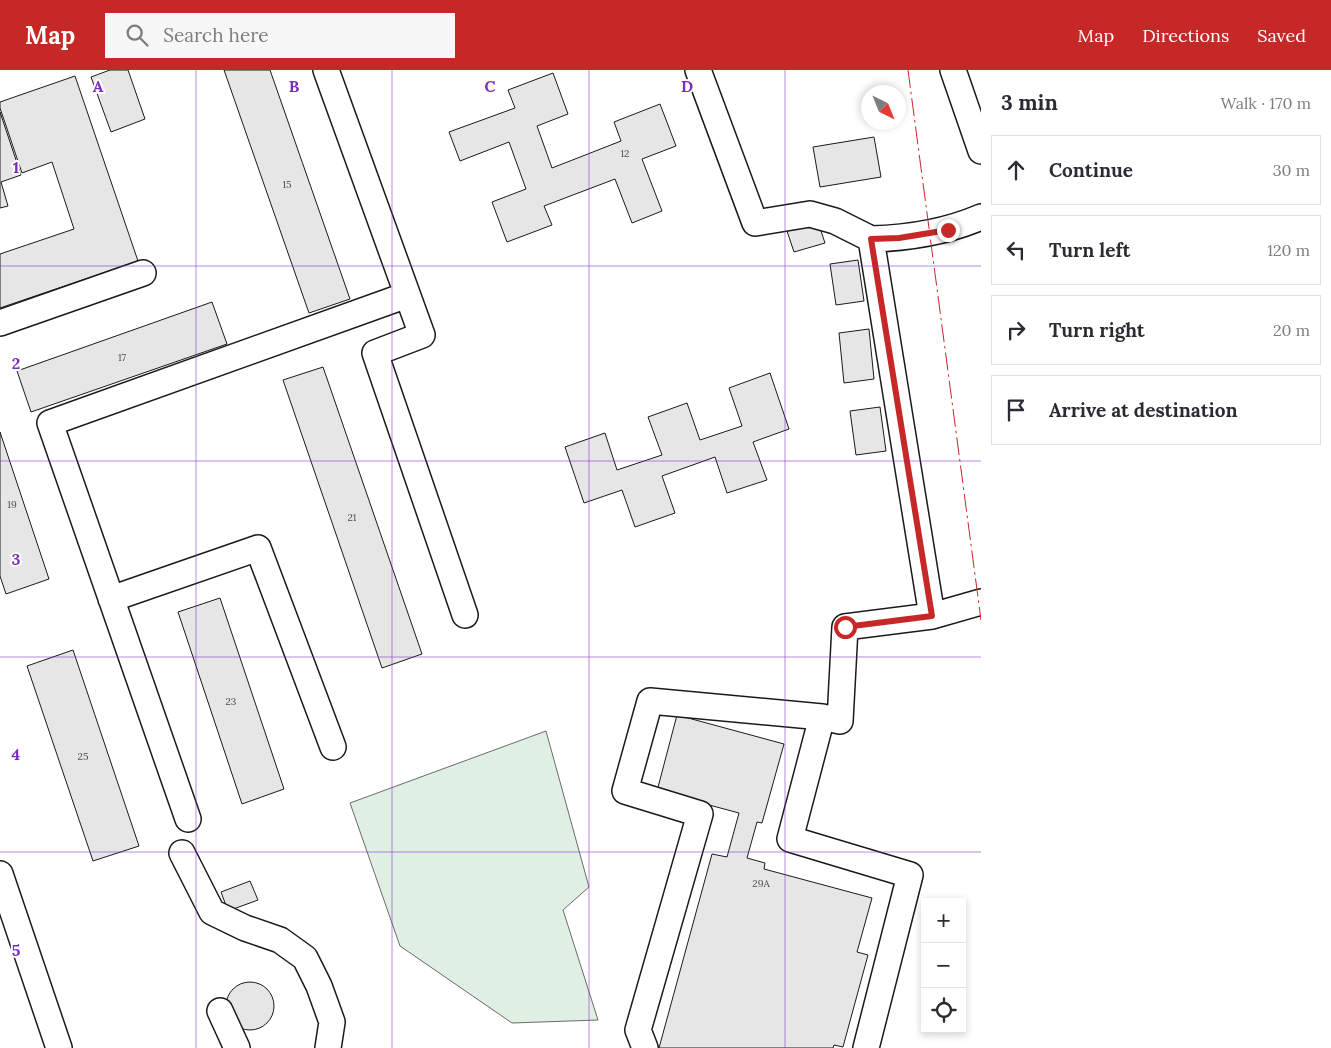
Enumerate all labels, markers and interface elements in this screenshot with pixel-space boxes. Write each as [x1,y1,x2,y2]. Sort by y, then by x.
search box [105,13,455,58]
text: Map [25,20,75,51]
icon: search [123,21,151,49]
text: Search here [163,23,269,47]
text: Map [1078,24,1114,47]
text: Directions [1142,24,1229,47]
text: Saved [1257,24,1306,47]
text: A [93,76,104,96]
text: B [289,76,300,96]
text: C [484,76,496,96]
text: D [681,76,693,96]
north arrow [861,85,906,130]
text: 3 min [1001,89,1058,116]
text: Walk · 170 m [1220,93,1311,113]
house number: 12 [620,147,630,160]
icon: ahead [1002,156,1030,184]
text: 1 [13,157,19,177]
text: Continue [1049,158,1133,182]
text: 30 m [1273,160,1310,180]
house number: 15 [282,178,292,191]
route end [937,219,960,242]
icon: left [1002,236,1030,264]
text: Turn left [1049,238,1130,262]
text: 120 m [1267,240,1310,260]
icon: right [1002,316,1030,344]
text: Turn right [1049,318,1145,342]
text: 20 m [1273,320,1310,340]
house number: 17 [118,351,127,364]
text: 2 [12,353,20,373]
icon: arrive [1002,396,1030,424]
text: Arrive at destination [1049,398,1238,422]
house number: 19 [7,498,17,511]
house number: 21 [347,511,357,524]
text: 3 [12,549,21,569]
route start [834,616,857,639]
house number: 23 [226,695,237,708]
text: 4 [12,744,21,764]
house number: 25 [78,750,88,763]
house number: 29А [752,877,770,890]
map controls [921,898,966,1033]
button: + [921,898,966,943]
text: 5 [12,940,21,960]
button: − [921,943,966,988]
button: locate [921,988,966,1033]

